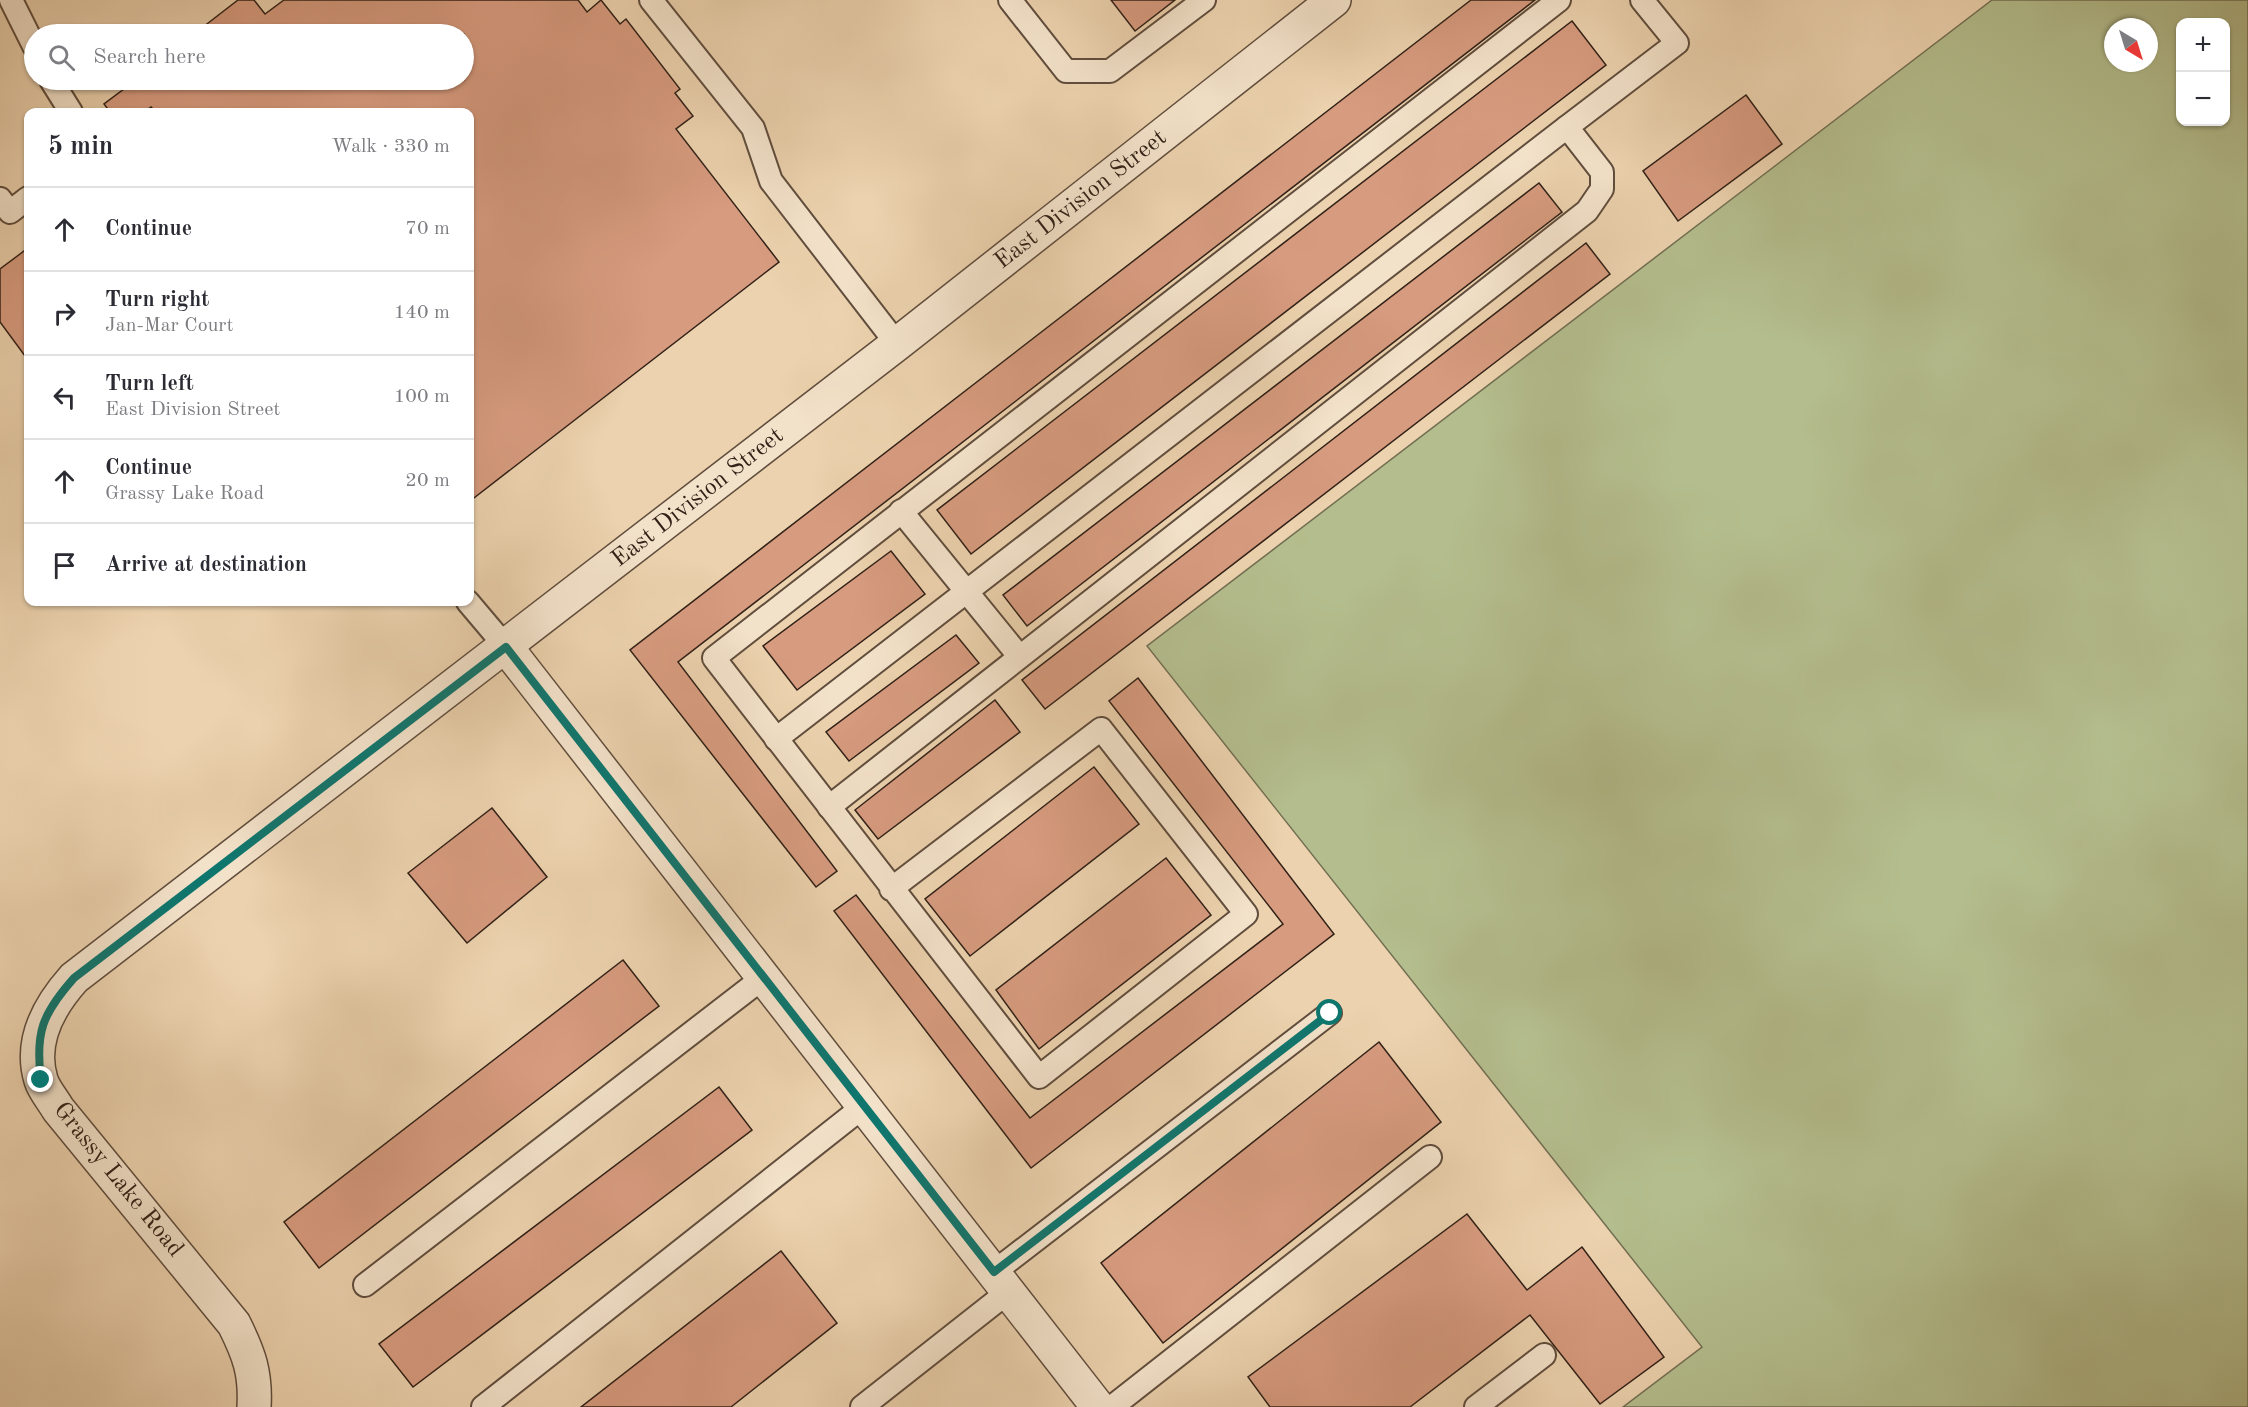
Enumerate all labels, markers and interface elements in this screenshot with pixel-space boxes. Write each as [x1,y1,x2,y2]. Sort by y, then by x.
north arrow [2104,18,2158,72]
map controls [2176,18,2230,126]
button: + [2176,18,2230,72]
search box [24,24,474,90]
icon: search [45,41,78,74]
text: Search here [93,46,206,68]
button: − [2176,72,2230,126]
street label: East Division Street [991,126,1171,274]
text: 5 min [48,134,113,160]
text: Walk · 330 m [331,137,450,157]
icon: ahead [48,213,81,246]
text: Continue [105,218,192,240]
text: 70 m [405,219,450,239]
text: Turn right [105,289,209,311]
icon: right [48,297,81,330]
text: 140 m [394,303,450,323]
text: Jan-Mar Court [105,316,234,336]
text: Turn left [105,373,194,395]
icon: left [48,381,81,414]
text: 100 m [394,387,450,407]
text: East Division Street [105,400,280,420]
street label: East Division Street [608,424,788,572]
text: Continue [105,457,192,479]
icon: ahead [48,465,81,498]
text: 20 m [405,471,450,491]
text: Grassy Lake Road [105,484,264,504]
icon: arrive [48,549,81,582]
text: Arrive at destination [105,554,307,576]
route start [1316,999,1342,1025]
route end [27,1066,53,1092]
street label: Grassy Lake Road [49,1098,187,1262]

